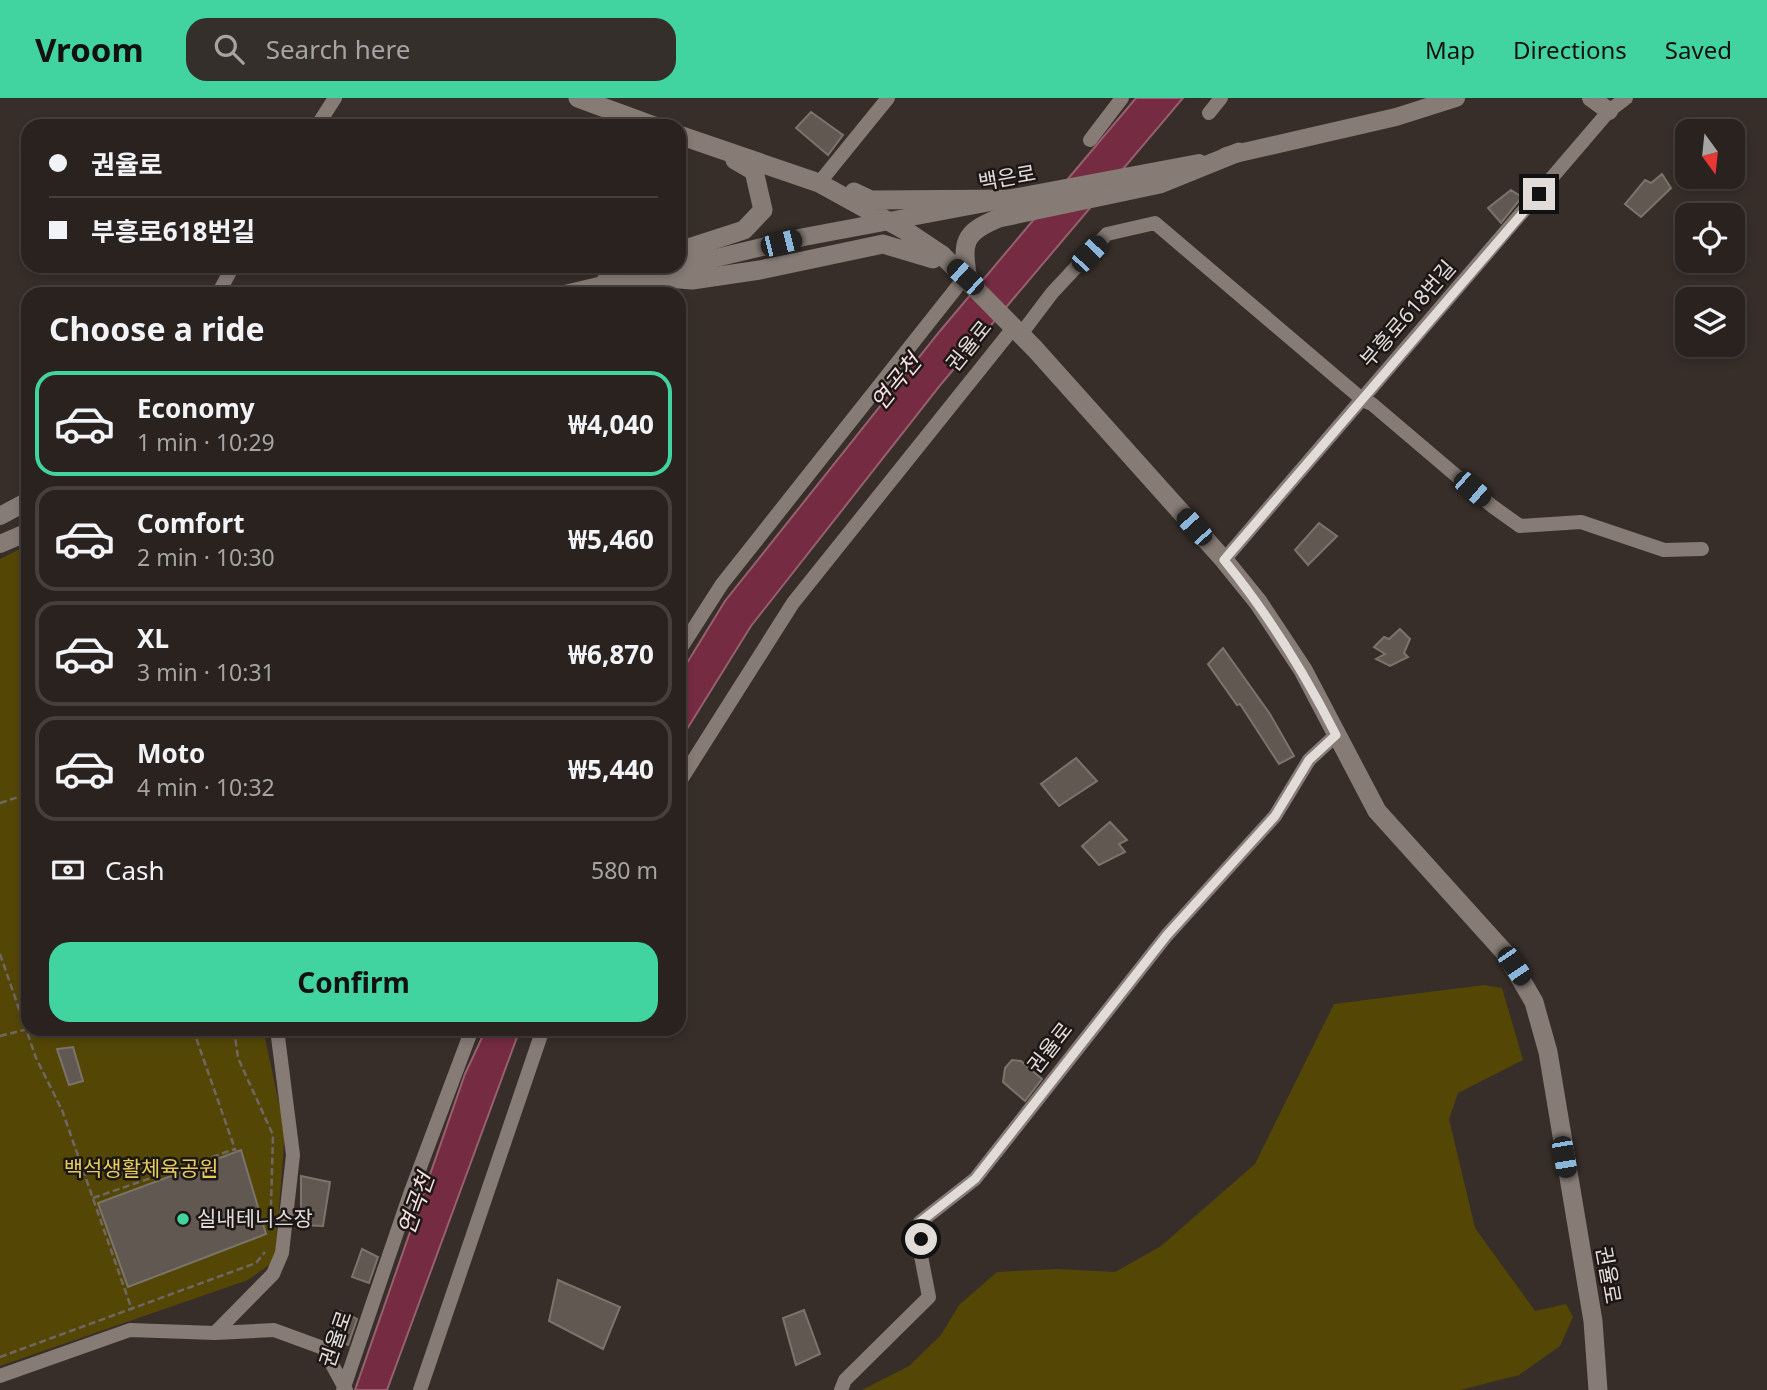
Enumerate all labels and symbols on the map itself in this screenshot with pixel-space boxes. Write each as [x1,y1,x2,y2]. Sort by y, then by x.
north arrow [1675,119,1745,189]
street label: 백은로 [976,158,1038,196]
route end [1523,178,1555,210]
car [759,228,804,258]
car [1067,231,1112,277]
street label: 부흥로618번길 [1353,254,1461,373]
car [943,255,988,299]
street label: 권율로 [939,314,997,377]
water label: 연곡천 [863,344,929,416]
car [1450,467,1495,511]
car [1173,504,1216,550]
car [1494,943,1535,989]
street label: 권율로 [1020,1016,1078,1079]
car [1551,1134,1578,1180]
park label: 백석생활체육공원 [64,1154,218,1182]
water label: 연곡천 [389,1166,442,1239]
place label: 실내테니스장 [197,1204,313,1232]
marker: 실내테니스장 [175,1211,191,1227]
route start [905,1223,937,1255]
street label: 권율로 [1590,1244,1628,1306]
street label: 권율로 [312,1307,358,1371]

